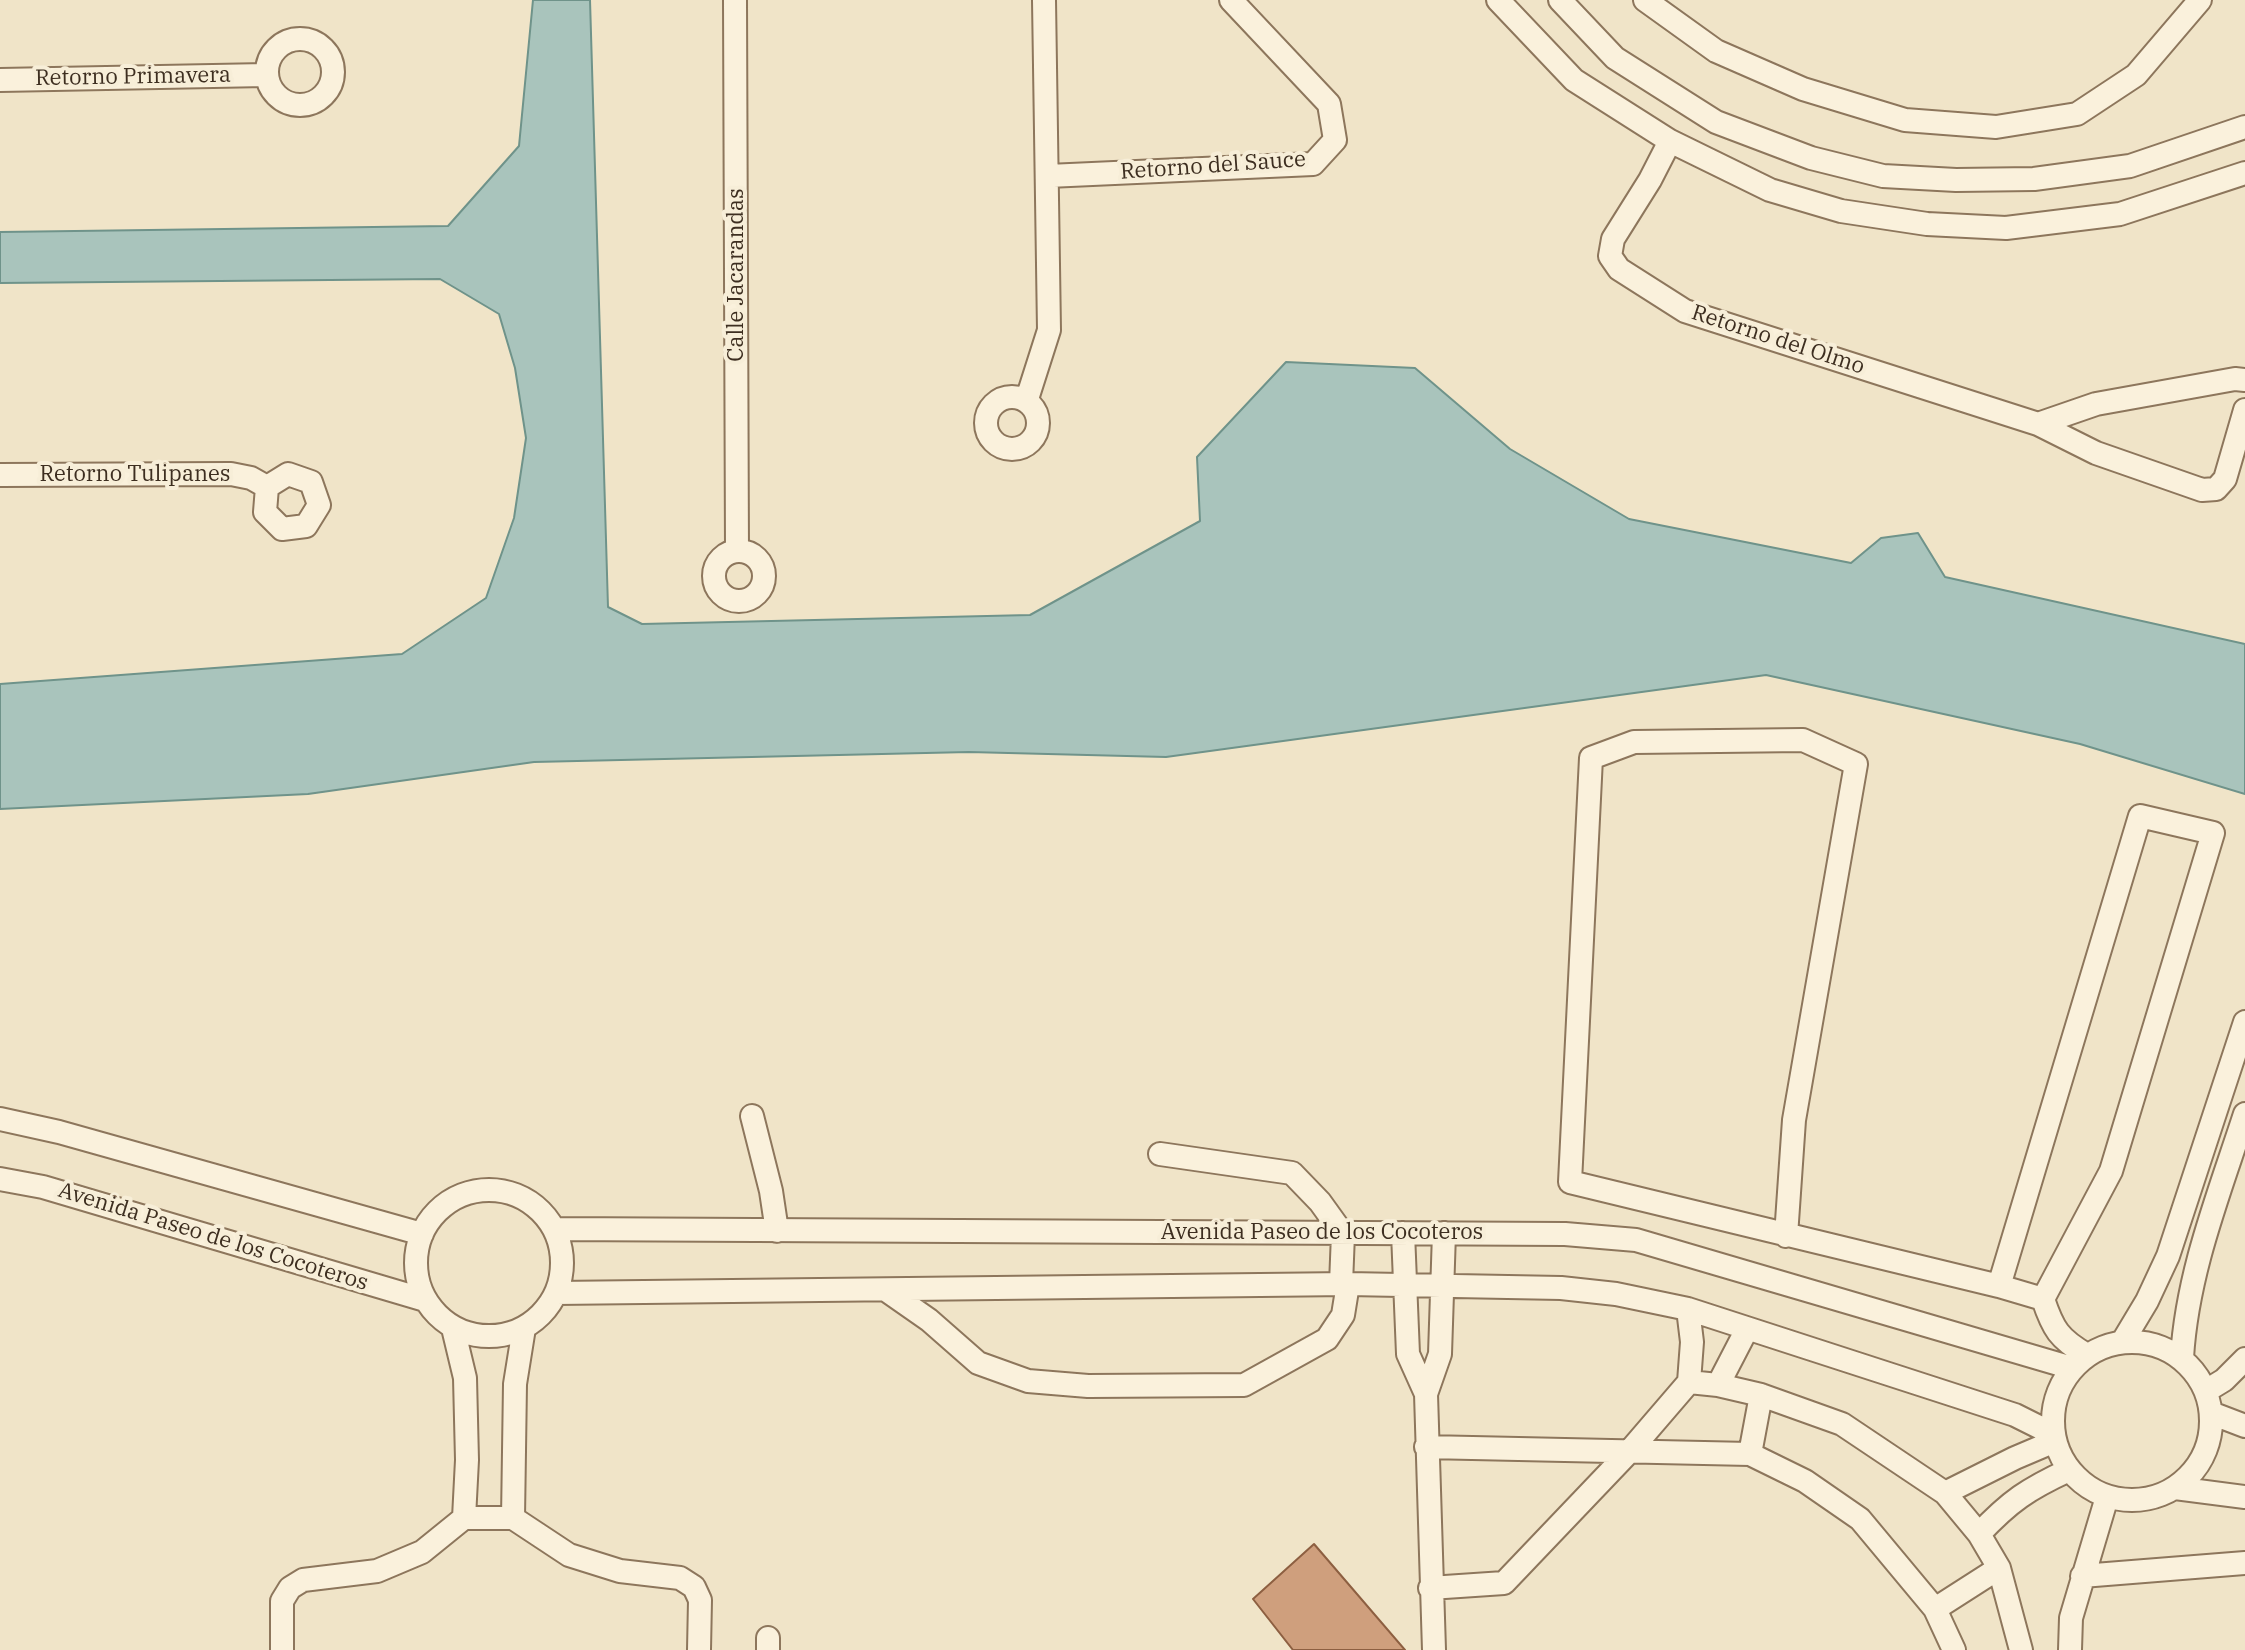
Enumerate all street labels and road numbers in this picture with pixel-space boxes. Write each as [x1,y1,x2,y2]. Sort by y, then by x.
street label: Retorno Primavera [35,62,231,92]
street label: Retorno del Sauce [1119,146,1307,186]
street label: Calle Jacarandas [724,188,750,362]
street label: Retorno del Olmo [1688,300,1868,380]
street label: Retorno Tulipanes [39,462,231,488]
street label: Avenida Paseo de los Cocoteros [55,1177,371,1297]
street label: Avenida Paseo de los Cocoteros [1161,1220,1483,1246]

